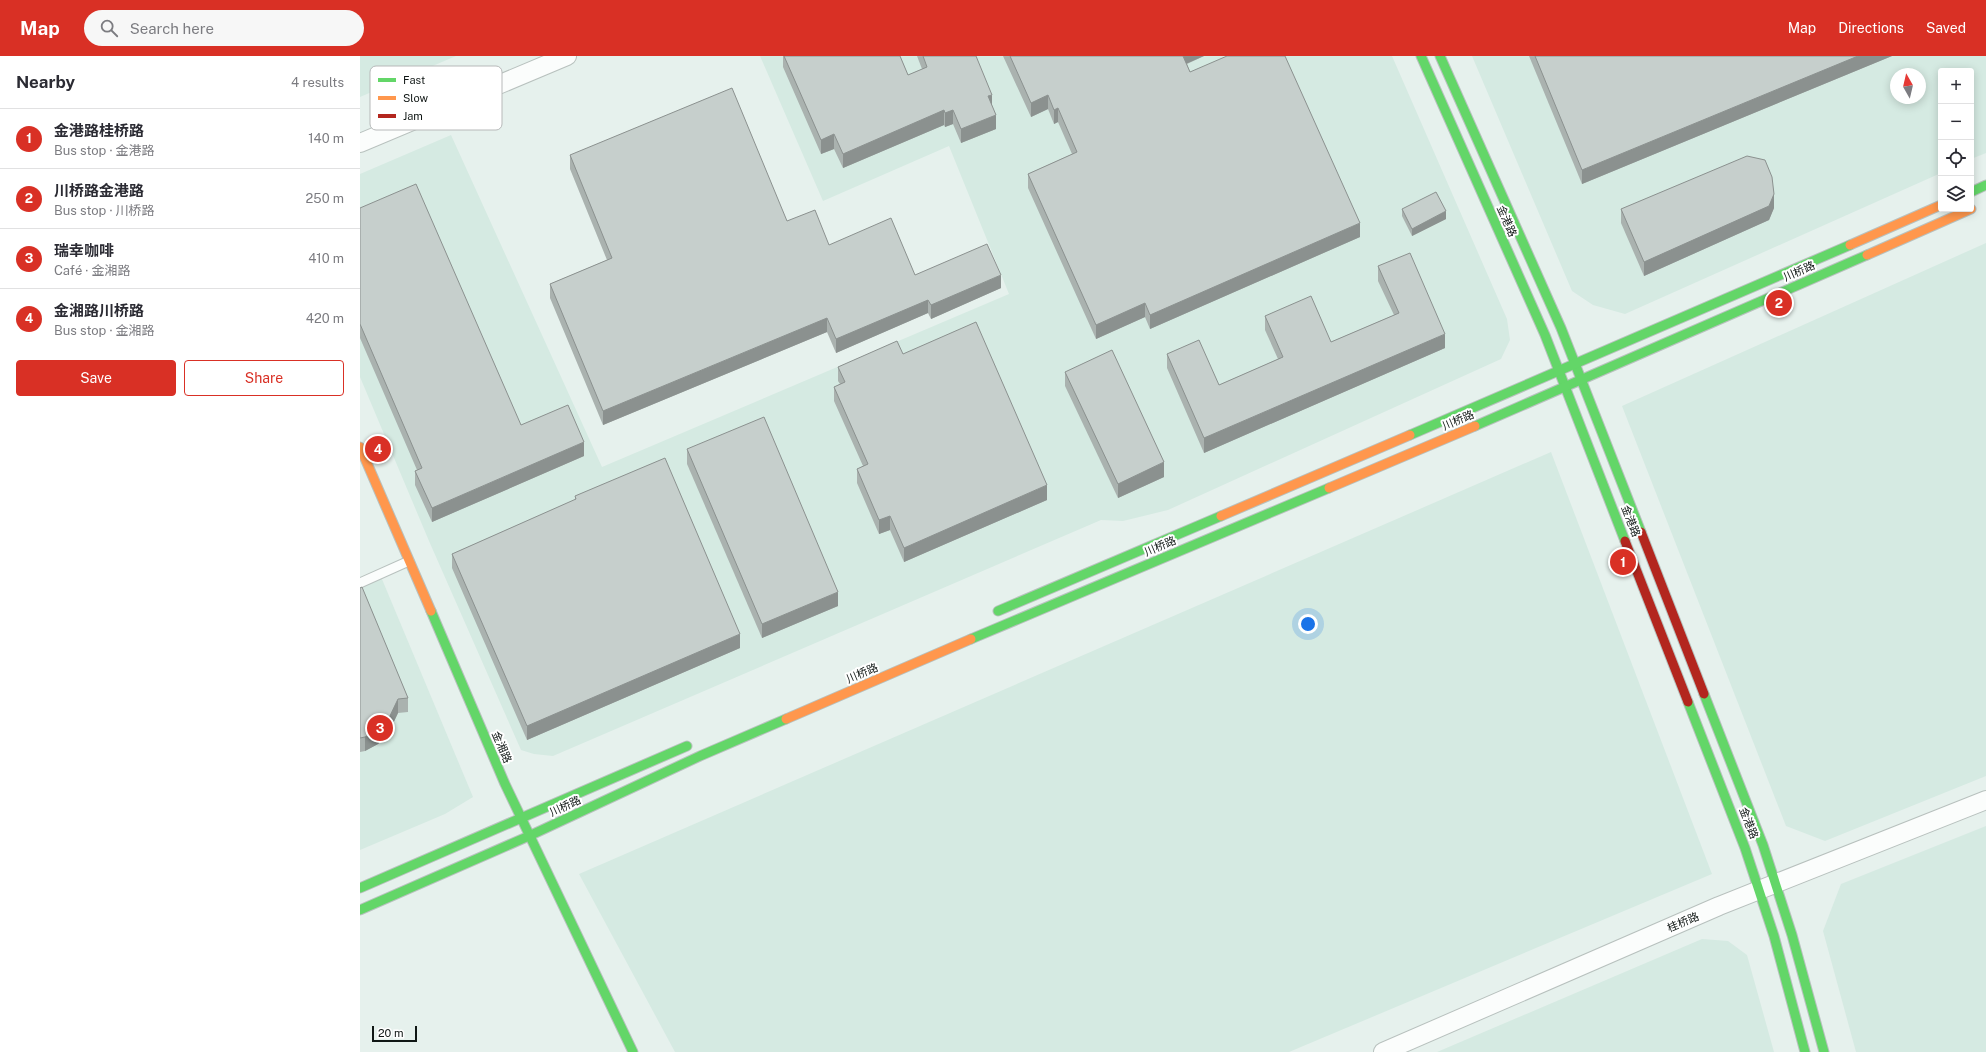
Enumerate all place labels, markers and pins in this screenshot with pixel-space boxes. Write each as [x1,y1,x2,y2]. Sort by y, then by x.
pin: 2 [1766,288,1792,318]
pin: 4 [365,434,391,464]
pin: 1 [1610,547,1636,577]
pin: 3 [367,713,393,743]

